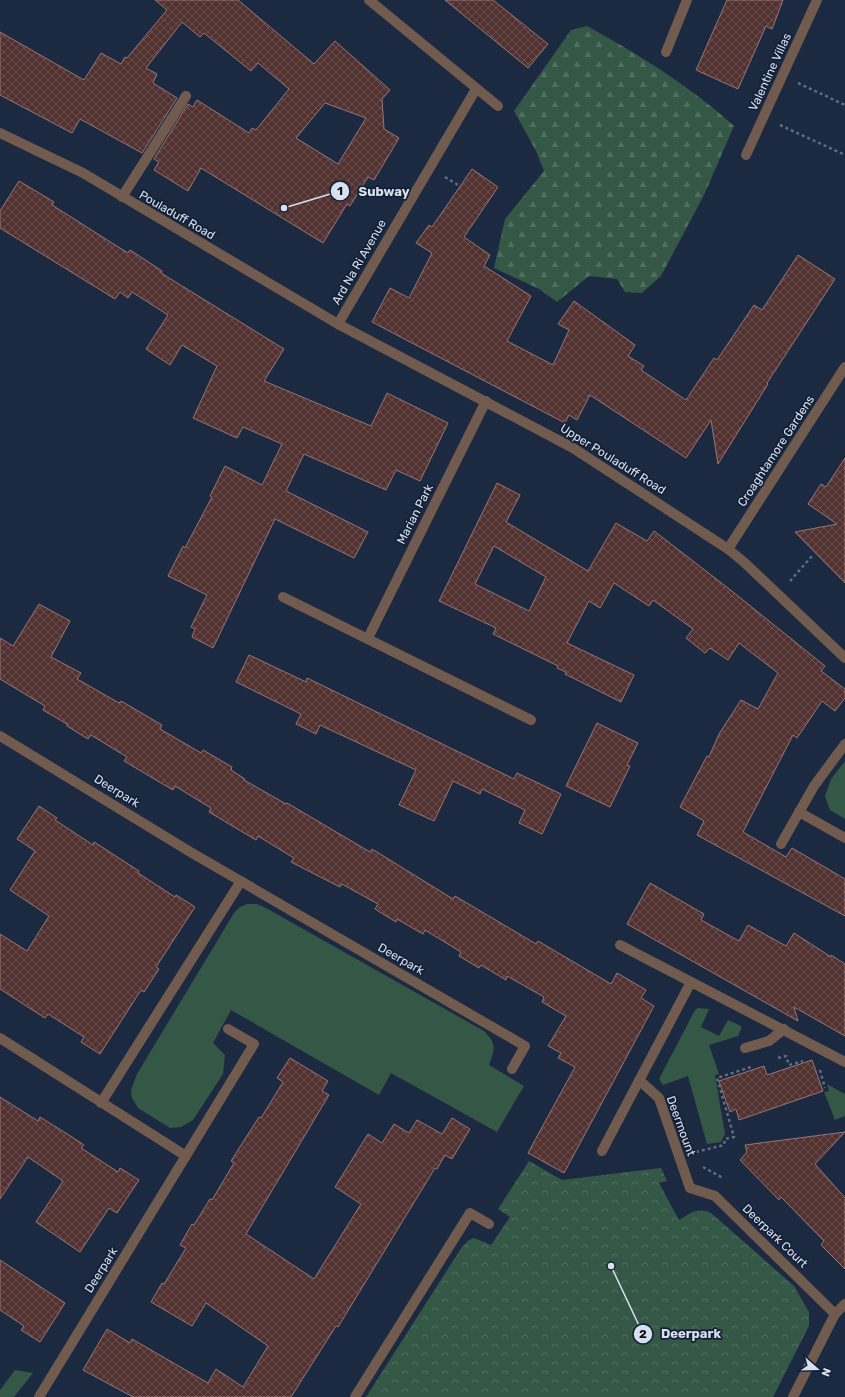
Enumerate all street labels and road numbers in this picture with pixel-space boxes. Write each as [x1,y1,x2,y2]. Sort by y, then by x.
street label: Valentine Villas [746,31,794,113]
street label: Pouladuff Road [137,188,217,242]
street label: Ard Na Ri Avenue [329,217,389,307]
street label: Croaghtamore Gardens [735,393,817,509]
street label: Upper Pouladuff Road [558,421,668,497]
street label: Marian Park [394,481,436,546]
street label: Deerpark [92,772,143,811]
street label: Deerpark [376,940,427,978]
street label: Deermount [664,1094,698,1158]
street label: Deerpark Court [740,1201,811,1271]
street label: Deerpark [82,1244,121,1295]

